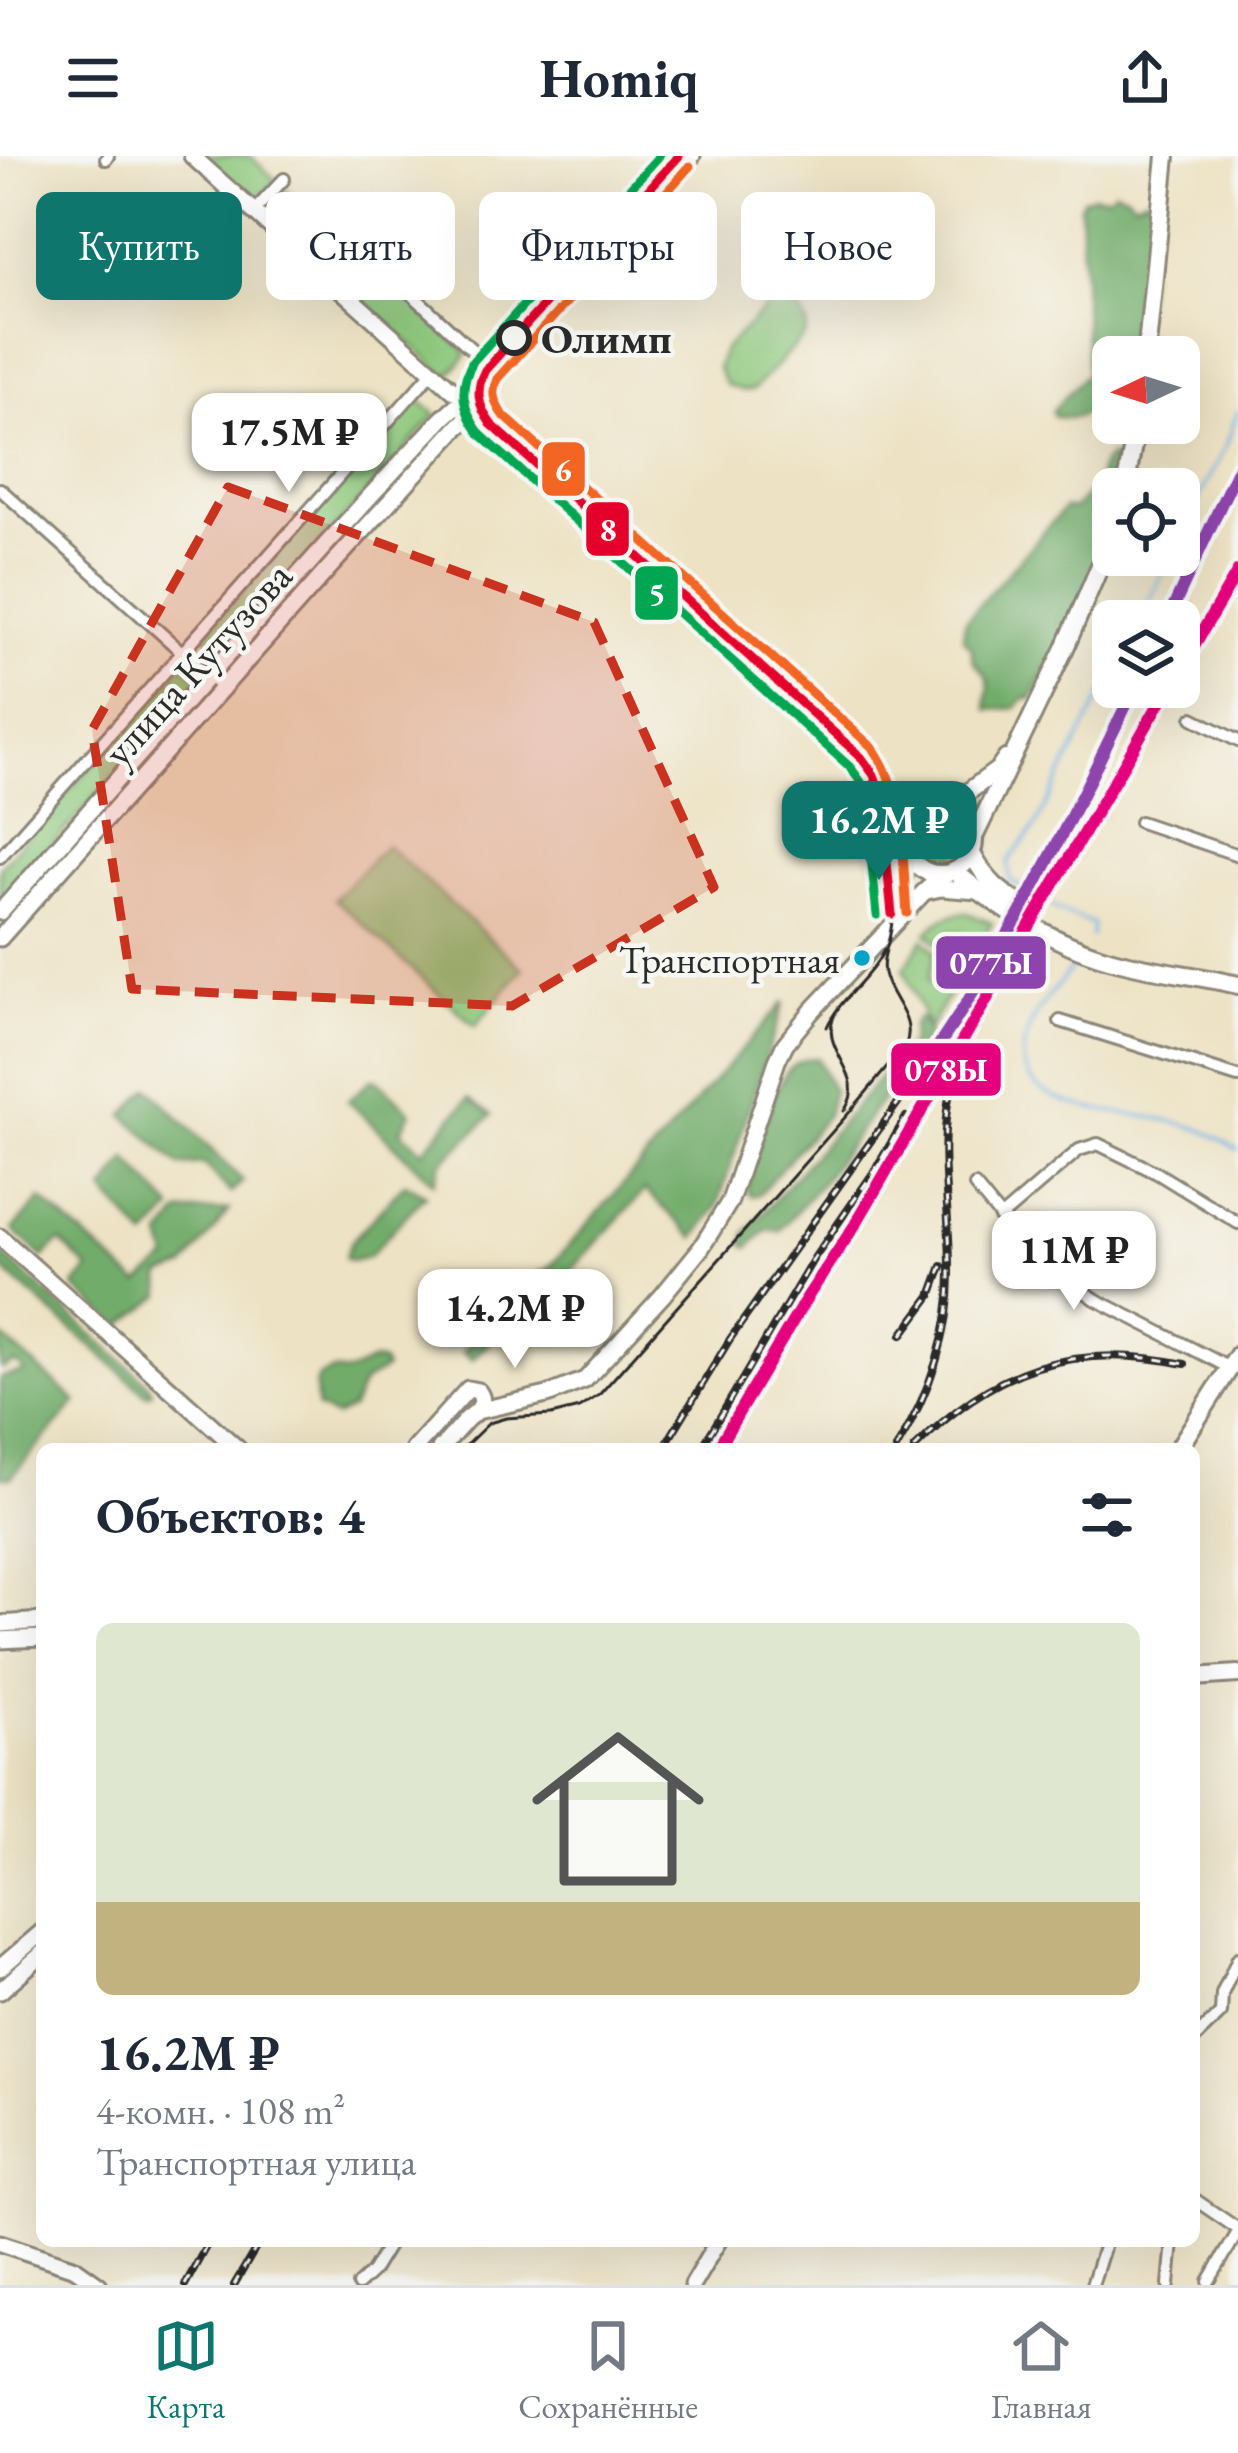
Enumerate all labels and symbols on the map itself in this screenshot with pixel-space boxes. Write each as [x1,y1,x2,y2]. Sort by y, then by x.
place label: Олимп [541,311,672,366]
marker: Олимп [498,322,530,354]
north arrow [1092,336,1200,444]
pin: 17.5M ₽ [178,393,400,495]
line badge: 6 [540,440,587,498]
text: 6 [554,448,572,491]
line badge: 8 [584,500,631,558]
text: 8 [599,508,617,551]
street label: улица Кутузова [91,549,304,777]
line badge: 5 [633,564,680,622]
text: 5 [648,572,666,615]
pin: 16.2M ₽ [768,781,990,883]
place label: Транспортная [619,934,840,985]
line badge: 077Ы [934,934,1048,991]
text: 077Ы [950,941,1033,984]
marker: Транспортная [851,947,873,969]
line badge: 078Ы [889,1041,1003,1098]
text: 078Ы [905,1048,988,1091]
pin: 11M ₽ [990,1211,1158,1313]
pin: 14.2M ₽ [404,1269,626,1371]

